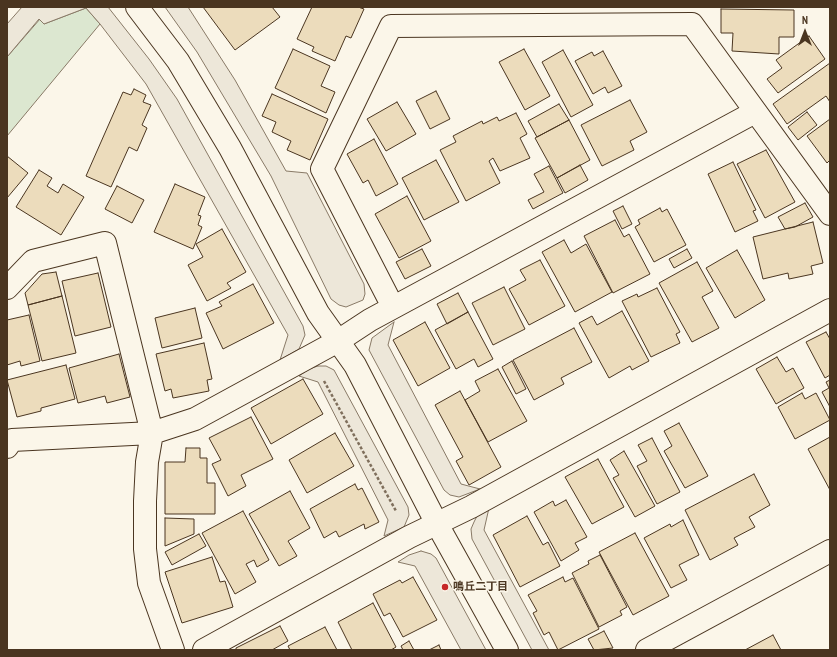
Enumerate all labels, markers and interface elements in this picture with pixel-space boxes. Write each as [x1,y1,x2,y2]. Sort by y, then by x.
north arrow [785,12,825,52]
text: N [802,13,808,27]
place label: 鳴丘二丁目 [453,580,508,594]
marker: 鳴丘二丁目 [440,582,450,592]

